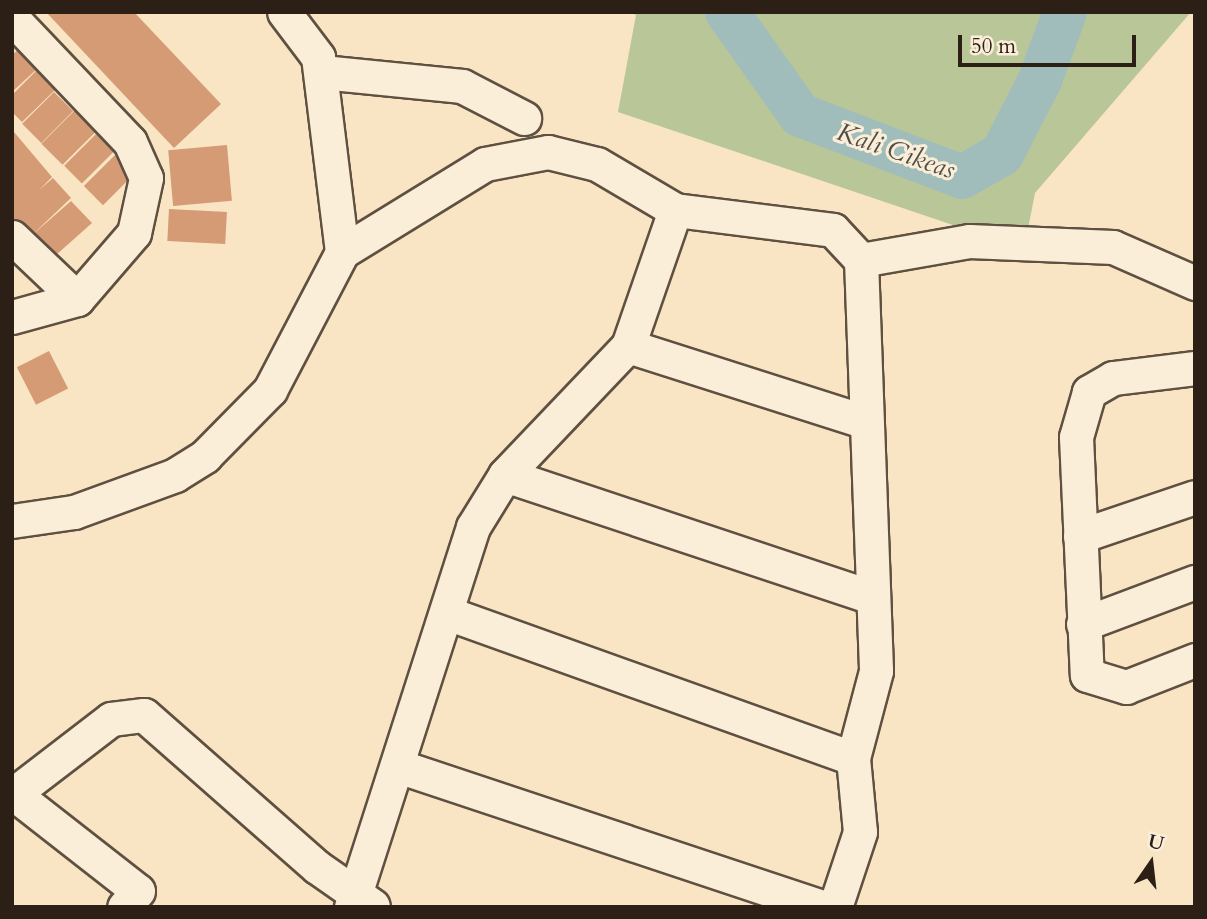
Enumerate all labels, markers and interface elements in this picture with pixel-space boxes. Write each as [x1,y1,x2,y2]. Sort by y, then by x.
scale bar [962,21,1140,65]
text: 50 m [971,32,1016,61]
water label: Kali Cikeas [833,116,959,186]
north arrow [1116,828,1186,898]
text: U [1145,828,1167,857]

